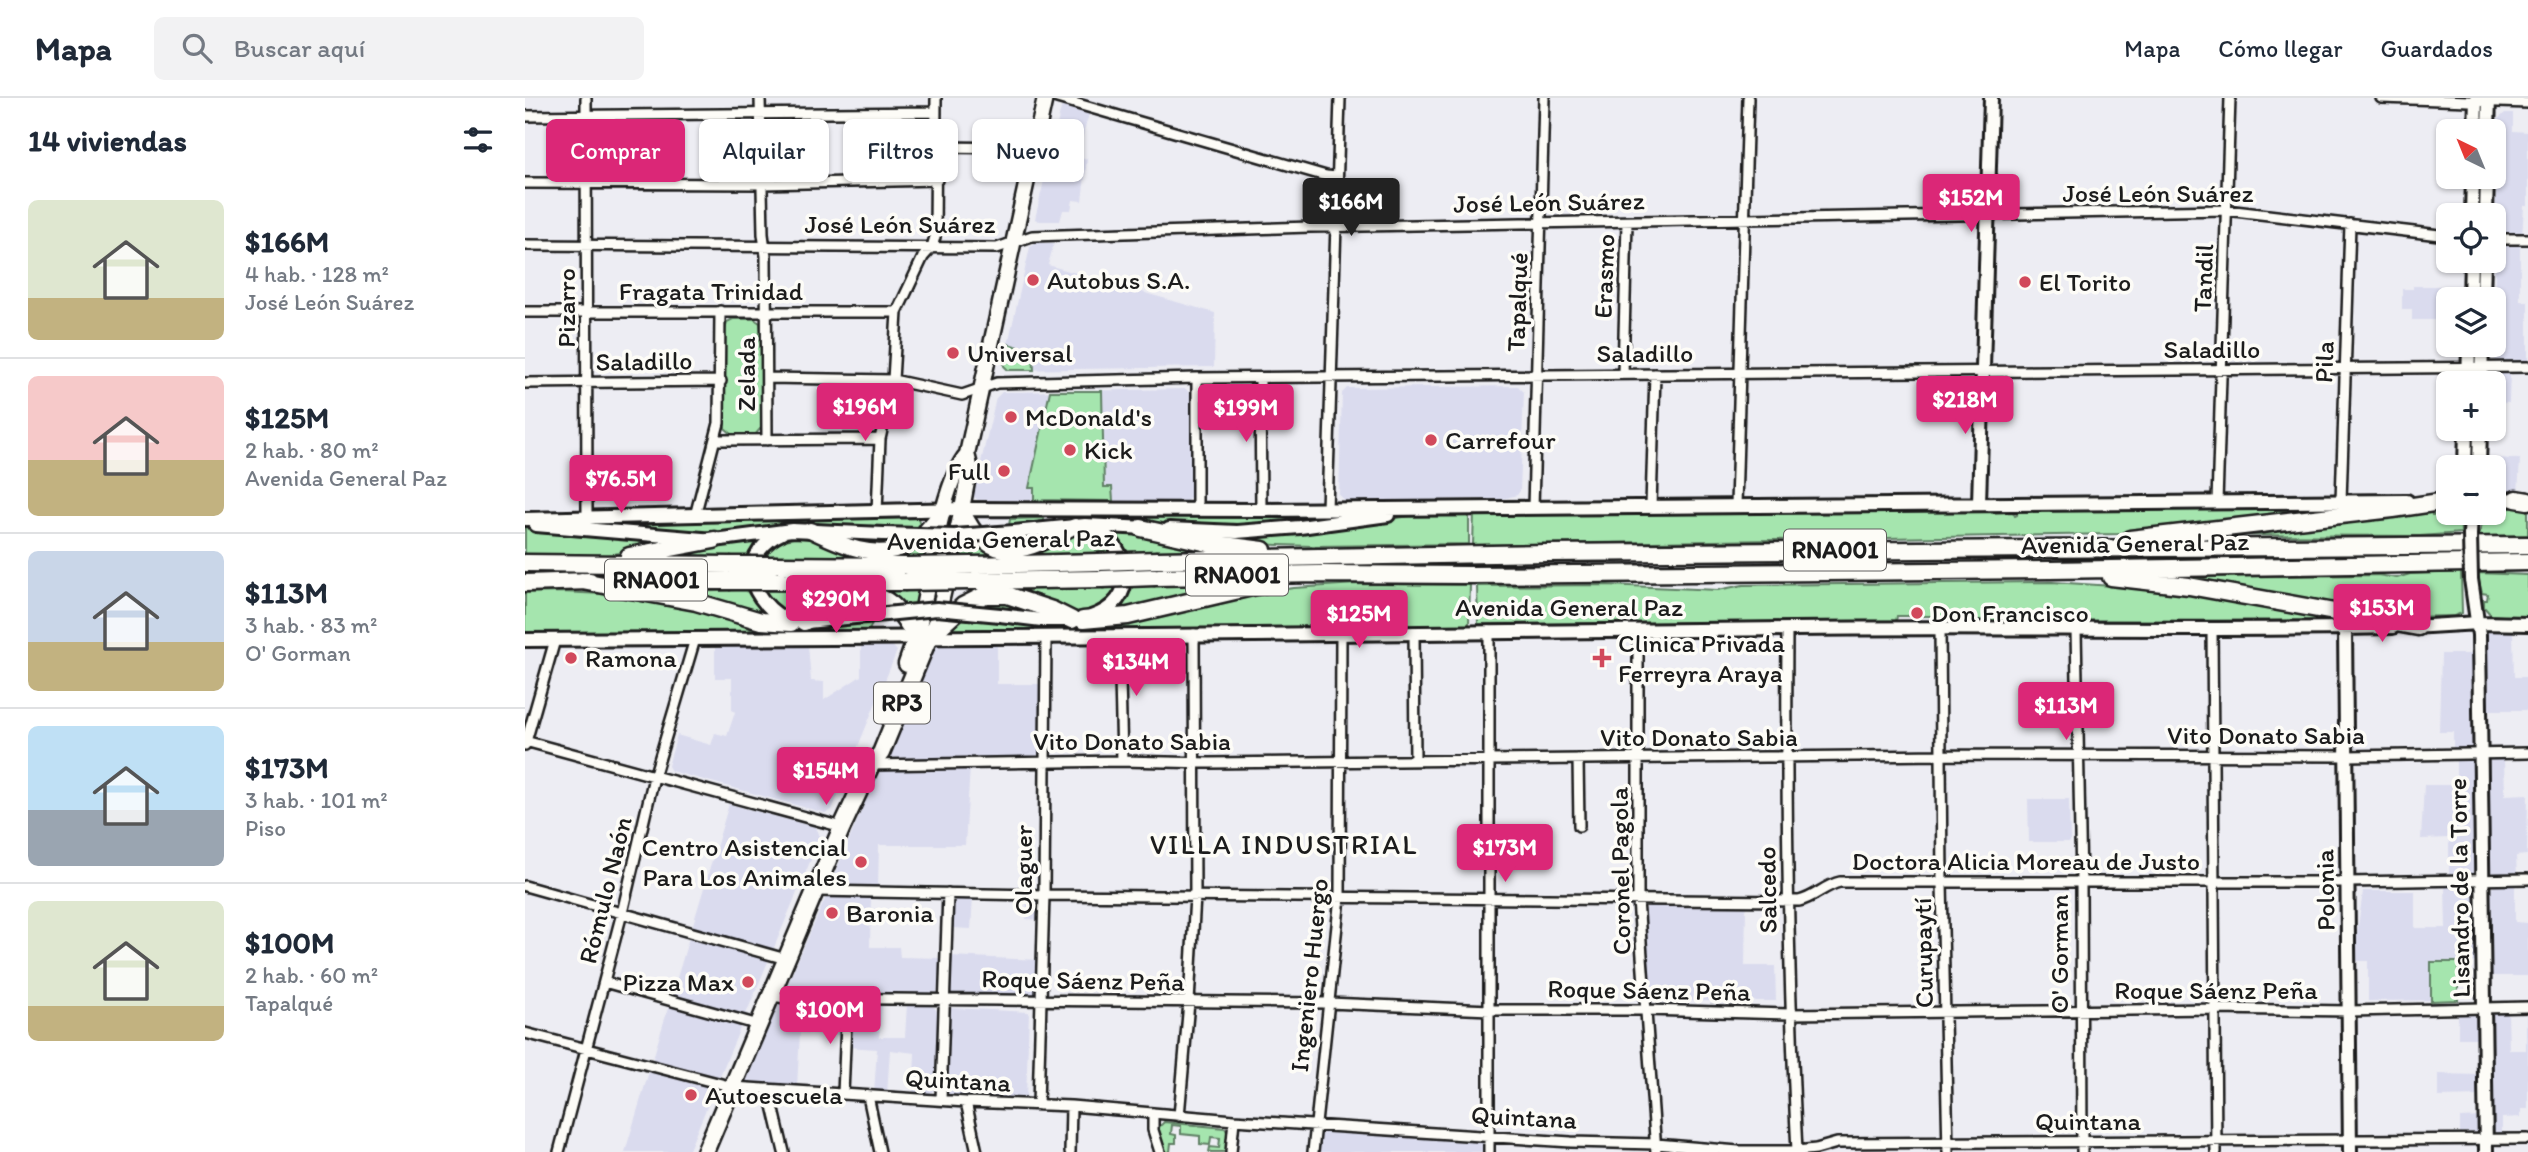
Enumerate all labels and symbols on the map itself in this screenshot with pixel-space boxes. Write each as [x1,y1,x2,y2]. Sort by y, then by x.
north arrow [2436,119,2506,189]
pin: $152M [1922,174,2020,234]
street label: José León Suárez [2062,177,2254,209]
pin: $166M [1302,178,1400,238]
street label: José León Suárez [1453,184,1645,220]
street label: José León Suárez [804,208,996,240]
street label: Erasmo [1587,233,1621,319]
street label: Tandil [2186,243,2220,313]
street label: Tapalqué [1499,252,1535,352]
place label: Autobus S.A. [1047,264,1190,296]
place label: El Torito [2039,266,2131,298]
street label: Pizarro [550,268,582,348]
marker: Autobus S.A. [1025,272,1041,288]
marker: El Torito [2017,274,2033,290]
street label: Fragata Trinidad [619,275,804,307]
street label: Saladillo [2164,333,2260,365]
street label: Zelada [730,336,762,411]
place label: Universal [967,337,1073,369]
street label: Saladillo [1597,337,1693,369]
street label: Pila [2307,340,2341,383]
street label: Saladillo [595,344,693,378]
marker: Universal [945,345,961,361]
pin: $218M [1916,376,2014,436]
pin: $196M [816,384,914,443]
pin: $199M [1197,384,1295,444]
place label: McDonald's [1025,401,1152,433]
marker: McDonald's [1003,409,1019,425]
place label: Carrefour [1445,424,1556,456]
marker: Carrefour [1423,432,1439,448]
place label: Kick [1084,434,1133,466]
marker: Kick [1062,442,1078,458]
place label: Full [948,455,990,487]
pin: $76.5M [564,456,678,515]
marker: Full [996,463,1012,479]
street label: Avenida General Paz [887,521,1115,557]
street label: Avenida General Paz [2021,525,2249,561]
road number: RNA001 [1784,530,1886,570]
road number: RNA001 [1186,554,1288,596]
road number: RNA001 [605,560,707,601]
pin: $290M [787,575,885,635]
pin: $153M [2333,584,2431,644]
pin: $125M [1310,590,1408,650]
street label: Avenida General Paz [1455,591,1683,623]
place label: Don Francisco [1931,597,2089,629]
marker: Don Francisco [1909,605,1925,621]
place label: Clinica Privada Ferreyra Araya [1618,627,1786,689]
pin: $134M [1087,638,1185,698]
place label: Ramona [585,642,677,674]
marker: Clinica Privada Ferreyra Araya [1592,648,1612,668]
marker: Ramona [563,650,579,666]
road number: RP3 [874,682,930,724]
pin: $113M [2017,682,2115,742]
street label: Vito Donato Sabia [2167,719,2365,751]
street label: Vito Donato Sabia [1600,721,1798,753]
street label: Vito Donato Sabia [1033,725,1231,757]
pin: $154M [777,748,875,807]
street label: Lisandro de la Torre [2441,778,2477,998]
street label: Coronel Pagola [1603,786,1637,955]
street label: Rómulo Naón [571,813,639,967]
street label: Olaguer [1007,824,1039,915]
pin: $173M [1456,824,1554,884]
district label: VILLA INDUSTRIAL [1150,827,1418,861]
place label: Centro Asistencial Para Los Animales [641,831,847,893]
street label: Doctora Alicia Moreau de Justo [1852,845,2200,877]
street label: Salcedo [1750,846,1784,934]
street label: Polonia [2308,848,2342,931]
marker: Centro Asistencial Para Los Animales [853,854,869,870]
street label: Ingeniero Huergo [1283,877,1335,1073]
street label: O' Gorman [2043,894,2075,1014]
place label: Baronia [846,897,934,929]
street label: Curupaytí [1906,897,1940,1008]
marker: Baronia [824,905,840,921]
street label: Roque Sáenz Peña [981,962,1185,998]
place label: Pizza Max [623,966,734,998]
street label: Roque Sáenz Peña [1547,972,1751,1008]
marker: Pizza Max [740,974,756,990]
street label: Roque Sáenz Peña [2114,974,2318,1006]
pin: $100M [781,986,879,1046]
street label: Quintana [904,1061,1012,1099]
place label: Autoescuela [705,1079,843,1111]
marker: Autoescuela [683,1087,699,1103]
street label: Quintana [1470,1098,1578,1136]
street label: Quintana [2035,1105,2141,1137]

